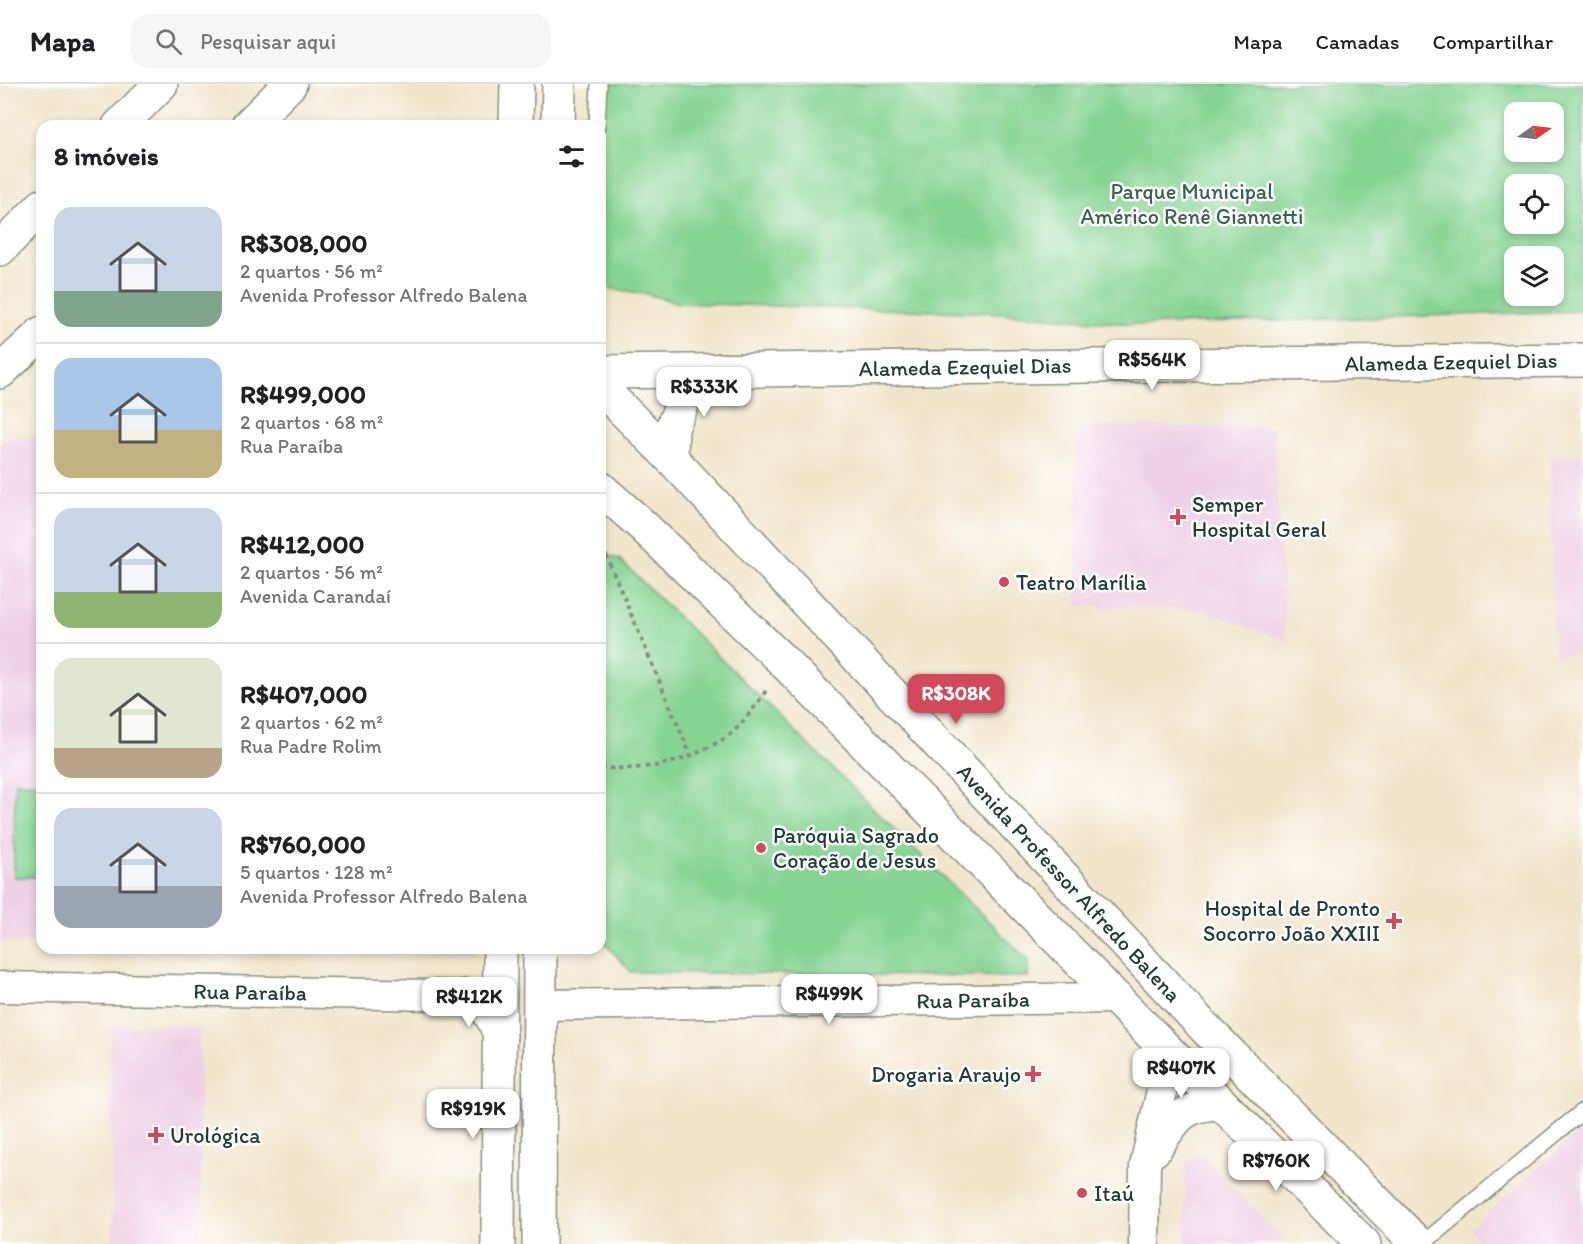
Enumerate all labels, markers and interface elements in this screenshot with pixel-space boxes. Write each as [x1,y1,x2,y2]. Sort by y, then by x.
search box [131,14,551,68]
text: Mapa [30,24,95,58]
icon: search [152,25,185,58]
text: Pesquisar aqui [200,28,336,55]
text: Mapa [1234,29,1282,54]
text: Camadas [1315,29,1399,54]
text: Compartilhar [1432,29,1553,54]
north arrow [1504,102,1564,162]
map controls [1504,102,1564,306]
text: 8 imóveis [54,140,159,172]
icon: filters [555,140,588,173]
button: locate [1504,174,1564,234]
park label: Parque Municipal Américo Renê Giannetti [1081,178,1303,230]
text: R$308,000 [240,227,368,259]
icon: home [102,231,174,303]
button: layers [1504,246,1564,306]
text: 2 quartos · 56 m² [240,259,383,283]
text: Avenida Professor Alfredo Balena [240,283,527,307]
pin: R$564K [1103,340,1201,391]
text: R$564K [1118,347,1186,371]
street label: Alameda Ezequiel Dias [1344,347,1558,377]
street label: Alameda Ezequiel Dias [858,352,1072,382]
pin: R$333K [655,367,753,418]
text: R$333K [670,374,738,398]
text: R$499,000 [240,378,366,410]
icon: home [102,382,174,454]
text: 2 quartos · 68 m² [240,410,383,434]
text: Rua Paraíba [240,434,343,458]
place label: Semper Hospital Geral [1192,491,1327,543]
marker: Semper Hospital Geral [1169,508,1187,526]
text: R$412,000 [240,528,364,560]
icon: home [102,532,174,604]
text: 2 quartos · 56 m² [240,560,383,584]
place label: Teatro Marília [1016,569,1147,596]
marker: Teatro Marília [997,575,1011,589]
text: Avenida Carandaí [240,584,391,608]
pin: R$308K [907,674,1005,725]
text: R$407,000 [240,678,368,710]
text: R$308K [922,681,990,705]
icon: home [102,682,174,754]
text: 2 quartos · 62 m² [240,710,383,734]
text: Rua Padre Rolim [240,734,382,758]
street label: Avenida Professor Alfredo Balena [951,758,1187,1008]
place label: Paróquia Sagrado Coração de Jesus [773,822,939,874]
text: R$760,000 [240,828,366,860]
icon: home [102,832,174,904]
marker: Paróquia Sagrado Coração de Jesus [754,841,768,855]
text: 5 quartos · 128 m² [240,860,392,884]
text: Avenida Professor Alfredo Balena [240,884,527,908]
place label: Hospital de Pronto Socorro João XXIII [1203,895,1380,947]
marker: Hospital de Pronto Socorro João XXIII [1385,912,1403,930]
pin: R$499K [780,974,878,1025]
pin: R$412K [420,977,518,1028]
street label: Rua Paraíba [193,978,307,1006]
text: R$499K [795,981,863,1005]
text: R$412K [436,984,502,1008]
street label: Rua Paraíba [916,986,1030,1014]
pin: R$407K [1132,1048,1230,1099]
text: R$407K [1147,1055,1216,1079]
place label: Drogaria Araujo [871,1061,1021,1088]
marker: Drogaria Araujo [1026,1067,1040,1081]
pin: R$919K [424,1089,522,1140]
text: R$919K [441,1096,505,1120]
place label: Urológica [170,1122,261,1149]
marker: Urológica [147,1126,165,1144]
pin: R$760K [1227,1141,1325,1192]
text: R$760K [1242,1148,1310,1172]
place label: Itaú [1094,1180,1134,1207]
marker: Itaú [1075,1186,1089,1200]

